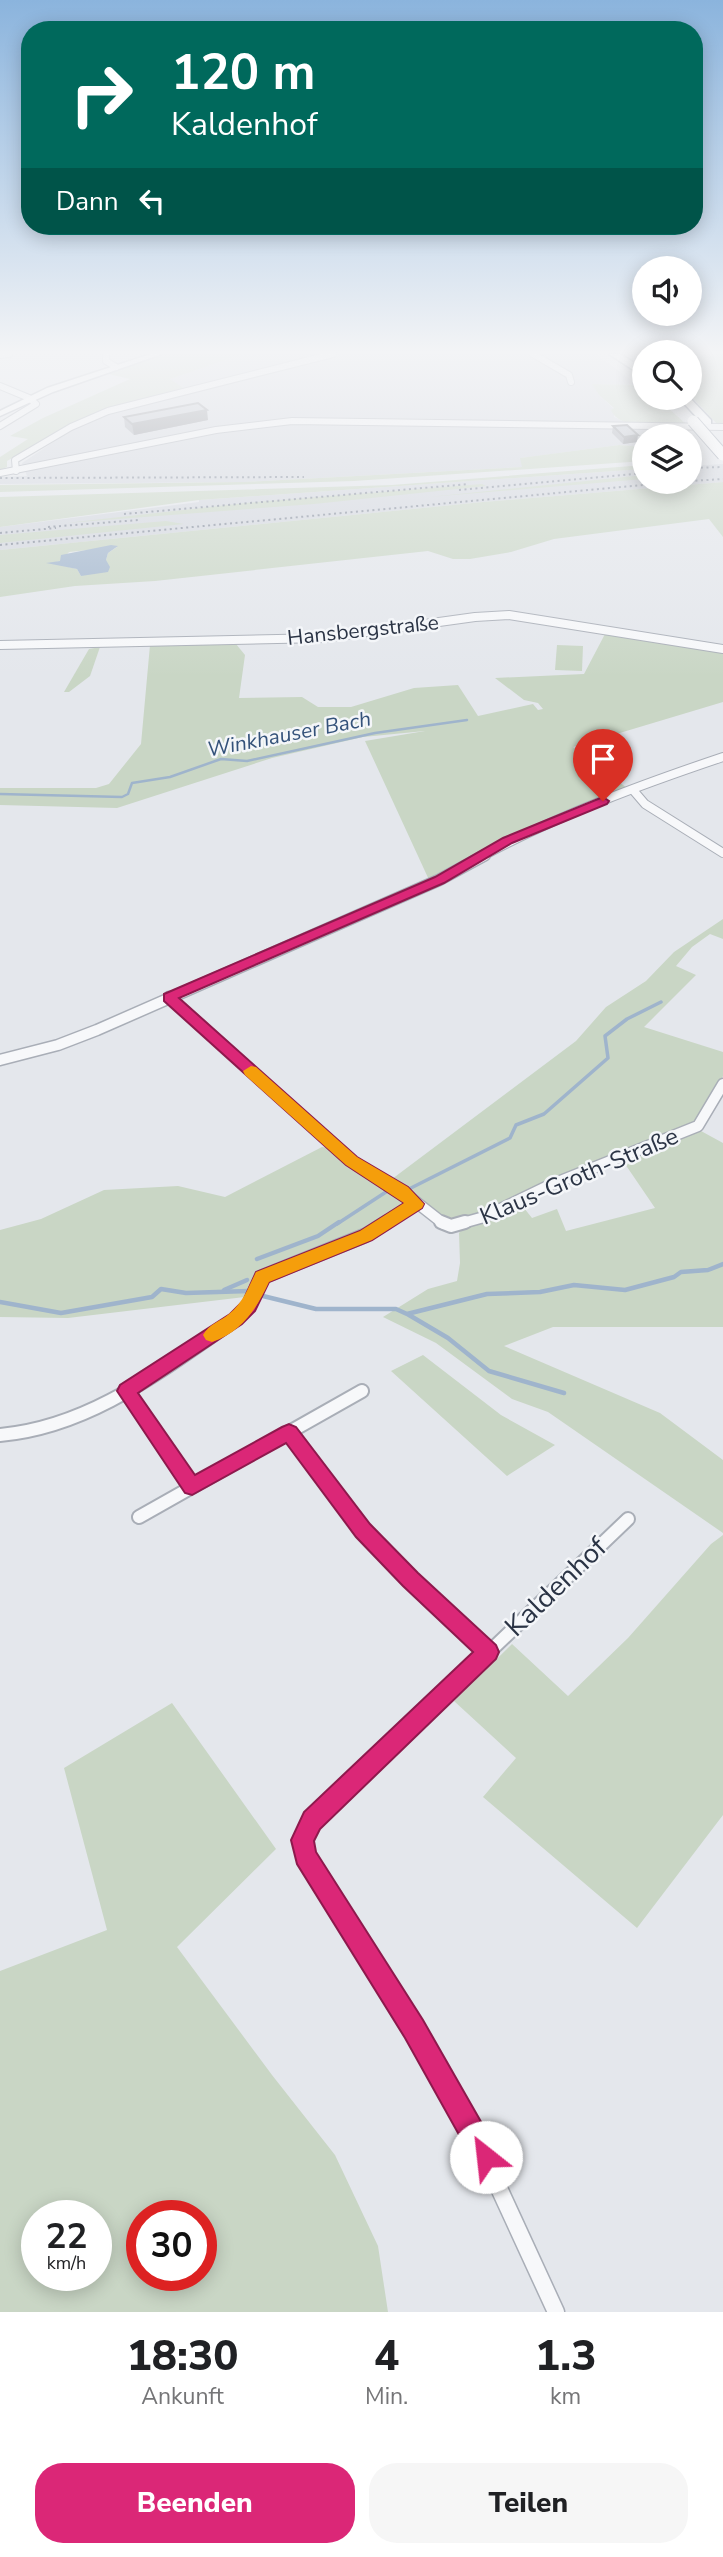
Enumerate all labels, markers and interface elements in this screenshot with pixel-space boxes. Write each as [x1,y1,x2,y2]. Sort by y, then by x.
text: 120 m [171,39,315,106]
icon: right [56,49,147,140]
text: Kaldenhof [171,103,318,146]
icon: left [133,182,171,220]
text: Dann [56,184,119,219]
map controls [632,256,702,494]
button: sound [632,256,702,326]
button: search [632,340,702,410]
button: layers [632,424,702,494]
street label: Hansbergstraße [286,608,440,652]
water label: Winkhauser Bach [205,704,373,764]
pin [573,729,633,801]
icon: arrive [584,740,622,778]
street label: Klaus-Groth-Straße [475,1120,683,1232]
street label: Kaldenhof [497,1528,616,1645]
position arrow [449,2120,523,2194]
speed limit sign: 30 [126,2200,217,2291]
text: 22 [45,2213,88,2260]
text: km/h [47,2251,86,2275]
text: 18:30 [127,2328,238,2385]
text: 4 [374,2328,399,2385]
text: 1.3 [535,2328,596,2385]
text: Ankunft [141,2381,224,2412]
text: Min. [365,2381,408,2412]
text: km [550,2381,581,2412]
button: Beenden [35,2463,355,2543]
button: Teilen [369,2463,688,2543]

